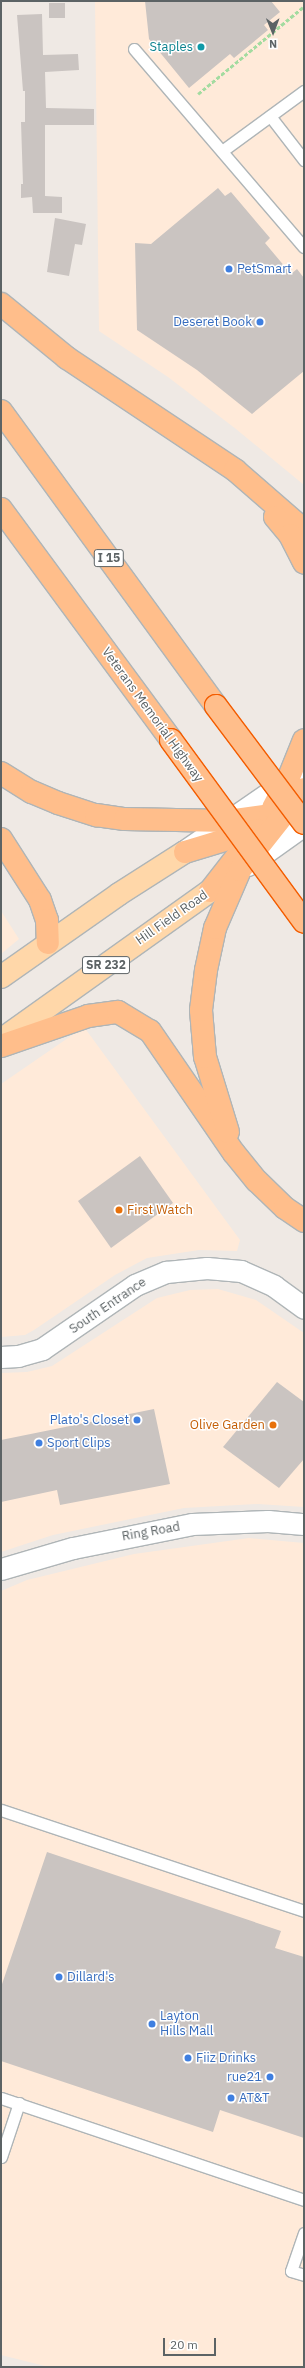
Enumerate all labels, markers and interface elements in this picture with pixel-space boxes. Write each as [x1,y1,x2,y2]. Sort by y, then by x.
north arrow [253,12,293,52]
text: N [269,37,277,51]
place label: Staples [149,39,193,55]
marker: Staples [196,42,206,52]
place label: PetSmart [237,261,292,277]
marker: PetSmart [224,264,234,274]
place label: Deseret Book [173,314,252,330]
marker: Deseret Book [255,317,265,327]
road number: I 15 [93,548,125,568]
street label: Veterans Memorial Highway [98,645,206,785]
street label: Hill Field Road [133,887,211,949]
road number: SR 232 [81,955,131,975]
place label: First Watch [127,1202,193,1218]
marker: First Watch [114,1205,124,1215]
street label: South Entrance [67,1275,149,1337]
place label: Plato's Closet [50,1412,129,1428]
marker: Plato's Closet [132,1415,142,1425]
place label: Olive Garden [190,1417,265,1433]
marker: Olive Garden [268,1420,278,1430]
place label: Sport Clips [47,1435,111,1451]
marker: Sport Clips [34,1438,44,1448]
street label: Ring Road [121,1519,181,1545]
place label: Dillard's [67,1969,115,1985]
marker: Dillard's [54,1972,64,1982]
place label: Layton Hills Mall [160,2009,213,2040]
marker: Layton Hills Mall [147,2019,157,2029]
place label: Fiiz Drinks [196,2050,256,2066]
marker: Fiiz Drinks [183,2053,193,2063]
place label: rue21 [227,2069,262,2085]
marker: rue21 [265,2072,275,2082]
place label: AT&T [239,2090,269,2106]
marker: AT&T [226,2093,236,2103]
scale bar [165,2330,218,2356]
text: 20 m [170,2337,198,2352]

